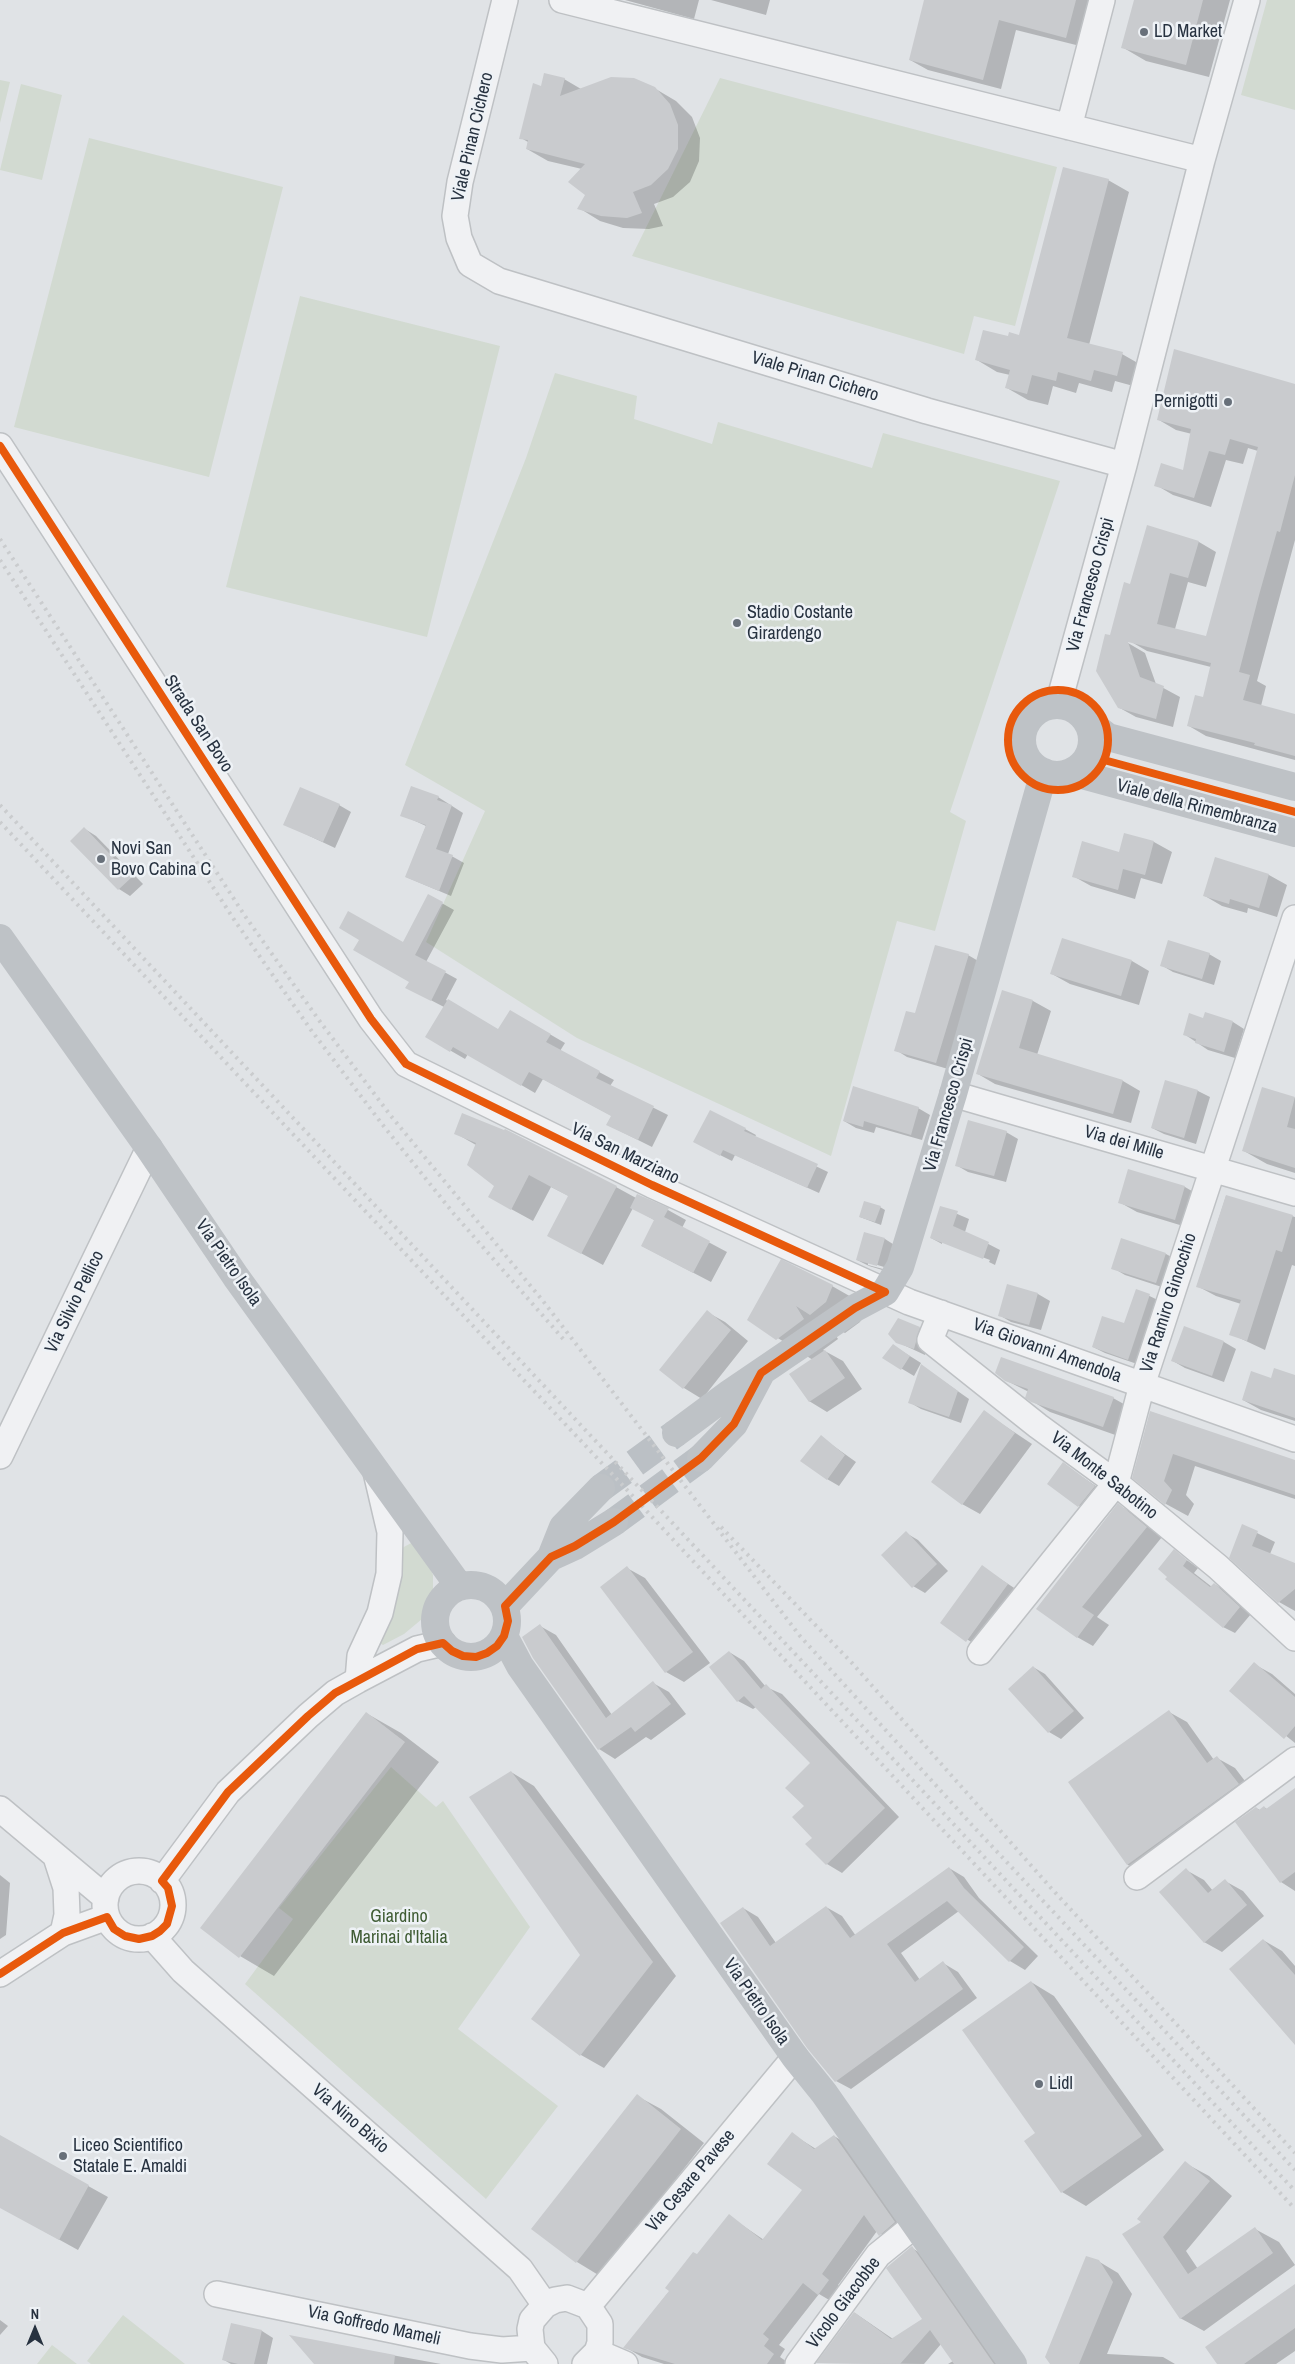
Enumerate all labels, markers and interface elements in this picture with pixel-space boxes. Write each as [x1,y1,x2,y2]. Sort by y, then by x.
place label: LD Market [1154,21,1222,43]
marker: LD Market [1138,26,1150,38]
street label: Viale Pinan Cichero [448,70,498,204]
street label: Viale Pinan Cichero [749,347,881,407]
place label: Pernigotti [1154,391,1218,413]
marker: Pernigotti [1222,396,1234,408]
street label: Via Francesco Crispi [1063,515,1119,655]
place label: Stadio Costante Girardengo [747,602,853,644]
marker: Stadio Costante Girardengo [731,617,743,629]
street label: Strada San Bovo [159,671,237,777]
street label: Viale della Rimembranza [1114,775,1280,839]
place label: Novi San Bovo Cabina C [111,838,211,881]
marker: Novi San Bovo Cabina C [95,853,107,865]
street label: Via Francesco Crispi [920,1036,978,1174]
street label: Via San Marziano [567,1118,683,1190]
street label: Via dei Mille [1082,1121,1166,1165]
street label: Via Pietro Isola [190,1216,266,1310]
street label: Via Ramiro Ginocchio [1136,1230,1202,1376]
street label: Via Silvio Pellico [41,1247,109,1357]
street label: Via Giovanni Amendola [970,1314,1124,1388]
street label: Via Monte Sabotino [1046,1427,1162,1525]
park label: Giardino Marinai d'Italia [350,1906,448,1948]
street label: Via Pietro Isola [718,1955,794,2049]
place label: Lidl [1049,2073,1073,2095]
marker: Lidl [1033,2078,1045,2090]
street label: Via Nino Bixio [307,2080,393,2158]
street label: Via Cesare Pavese [642,2125,740,2237]
place label: Liceo Scientifico Statale E. Amaldi [73,2135,187,2178]
marker: Liceo Scientifico Statale E. Amaldi [57,2150,69,2162]
street label: Vicolo Giacobbe [803,2253,885,2353]
street label: Via Goffredo Mameli [305,2301,443,2351]
north arrow [10,2304,60,2354]
text: N [31,2305,39,2323]

